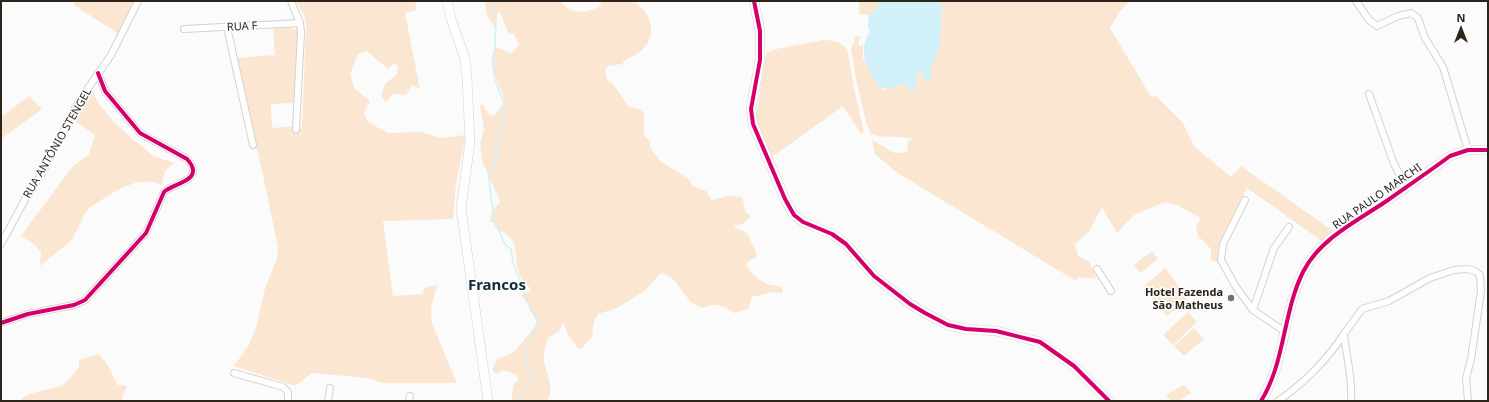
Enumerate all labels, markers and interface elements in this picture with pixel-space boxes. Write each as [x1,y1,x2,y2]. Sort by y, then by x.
north arrow [1441,8,1481,48]
text: N [1457,10,1465,25]
street label: RUA F [226,17,258,34]
street label: RUA ANTÔNIO STENGEL [19,85,94,200]
street label: RUA PAULO MARCHI [1329,159,1424,232]
district label: Francos [468,274,526,294]
place label: Hotel Fazenda São Matheus [1145,284,1223,312]
marker: Hotel Fazenda São Matheus [1226,293,1236,303]

